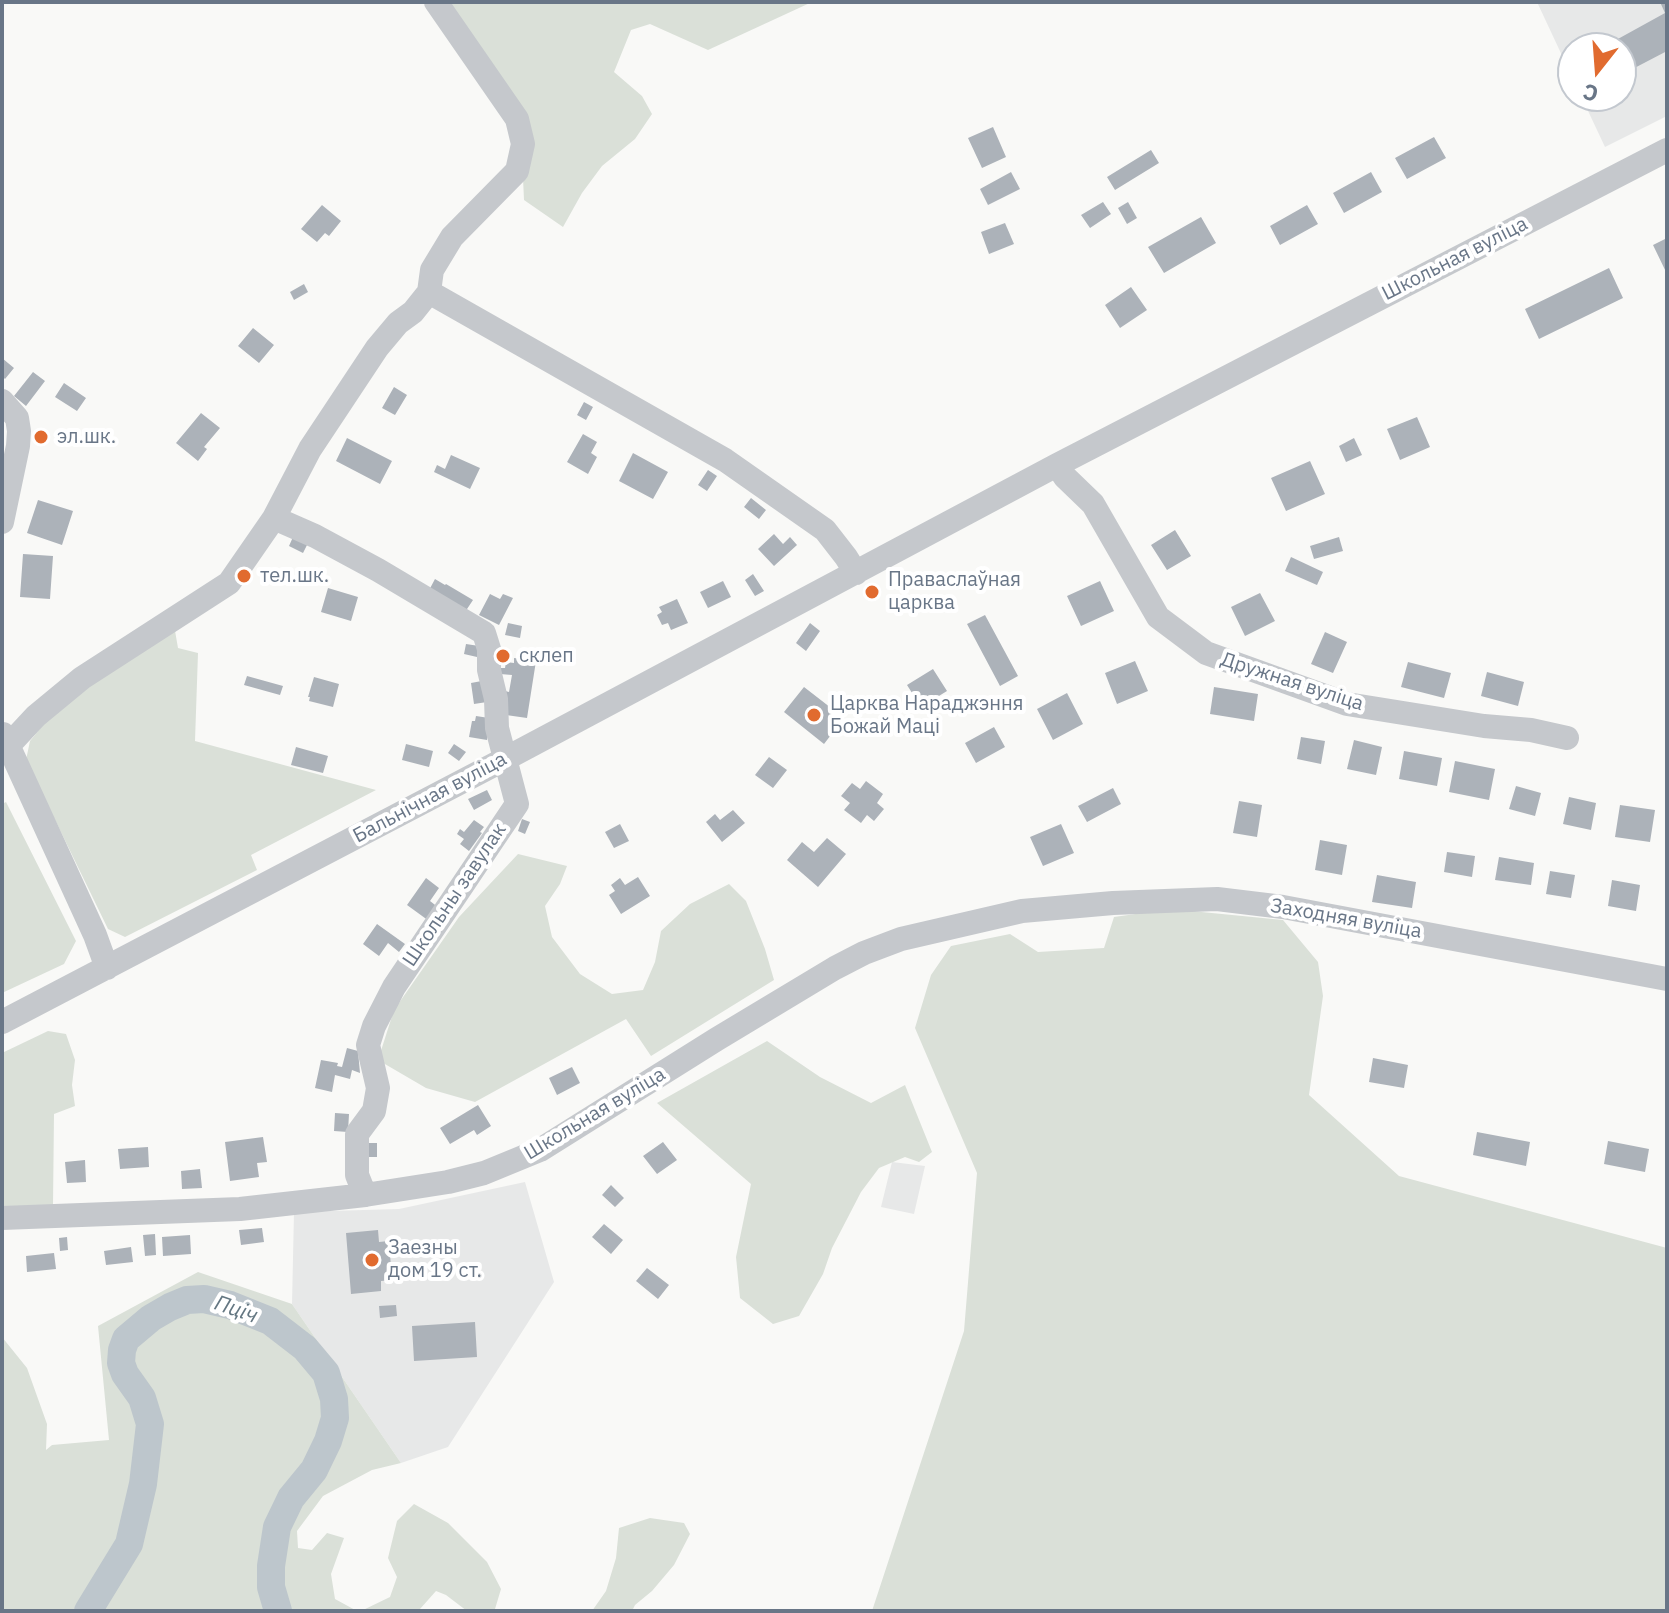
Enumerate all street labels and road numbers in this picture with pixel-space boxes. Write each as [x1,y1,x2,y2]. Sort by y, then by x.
street label: Школьная вуліца [1378,212,1532,306]
street label: Дружная вуліца [1217,648,1367,716]
street label: Бальнічная вуліца [349,747,511,849]
street label: Школьны завулак [398,819,512,971]
street label: Заходняя вуліца [1268,894,1424,944]
street label: Школьная вуліца [520,1062,670,1166]

